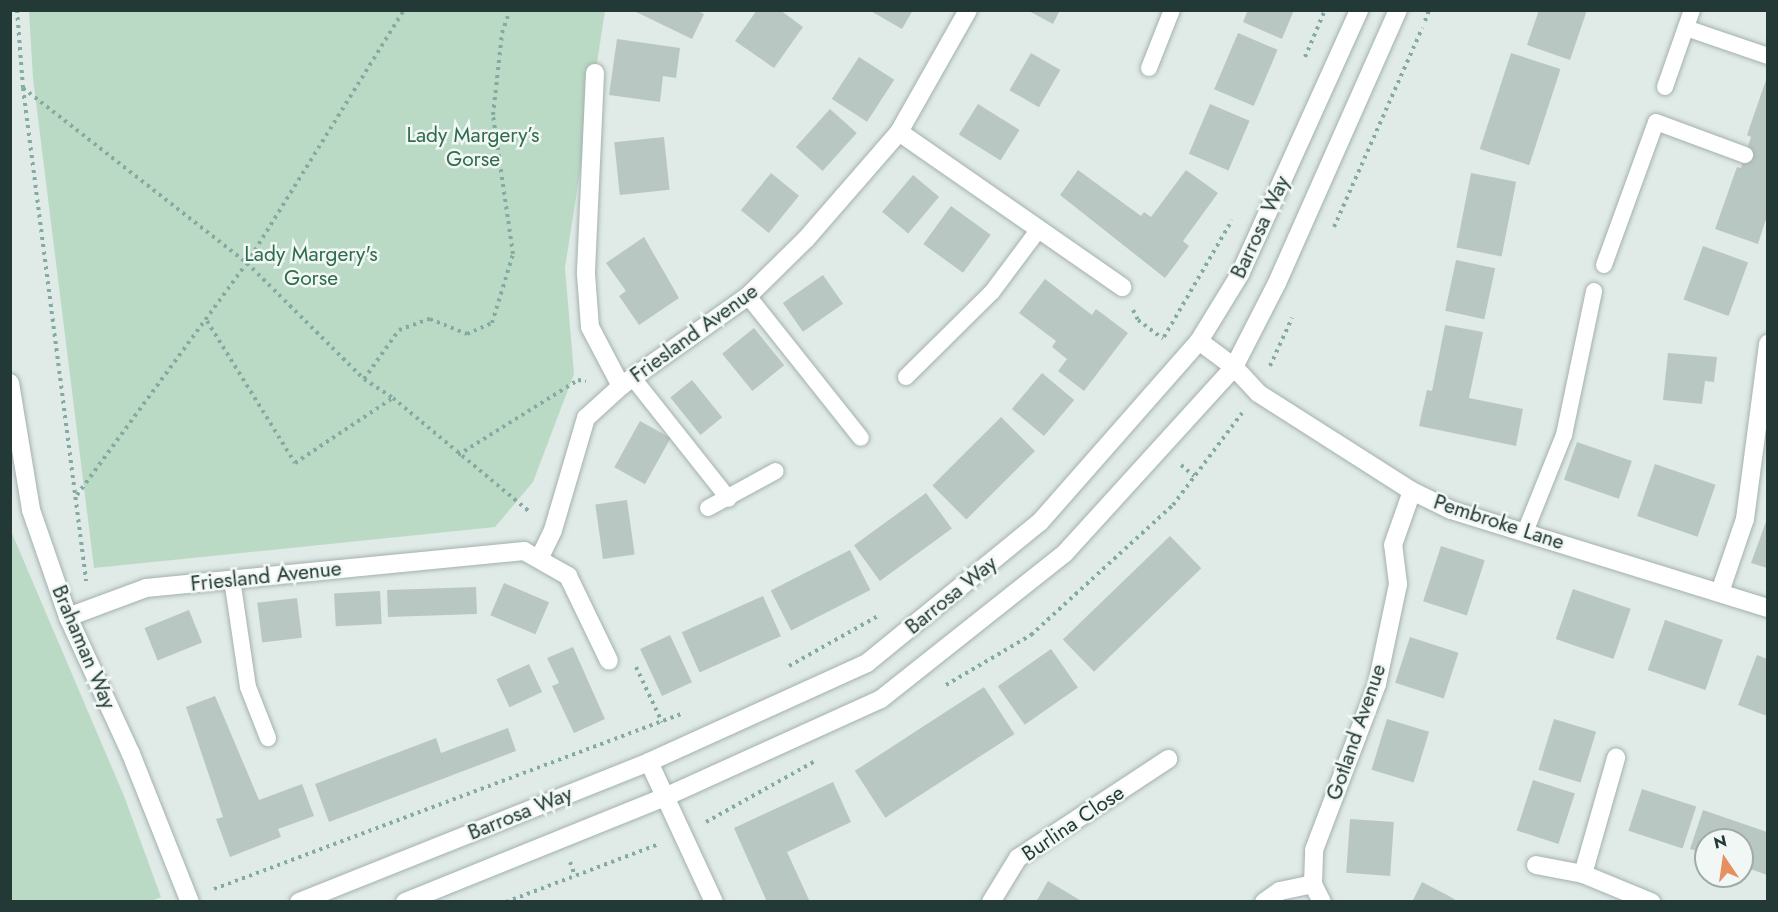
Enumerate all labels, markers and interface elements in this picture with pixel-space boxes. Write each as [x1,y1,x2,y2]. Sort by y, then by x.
park label: Lady Margery’s Gorse [406,122,540,172]
street label: Barrosa Way [1225,172,1295,282]
park label: Lady Margery's Gorse [244,241,378,291]
street label: Friesland Avenue [625,278,763,388]
street label: Pembroke Lane [1431,489,1567,555]
street label: Barrosa Way [900,551,1002,639]
street label: Friesland Avenue [189,556,343,596]
street label: Brahaman Way [47,581,121,713]
street label: Gotland Avenue [1321,661,1391,803]
street label: Burlina Close [1017,780,1129,866]
street label: Barrosa Way [464,781,576,845]
north arrow [1694,828,1754,888]
text: N [1712,829,1729,855]

